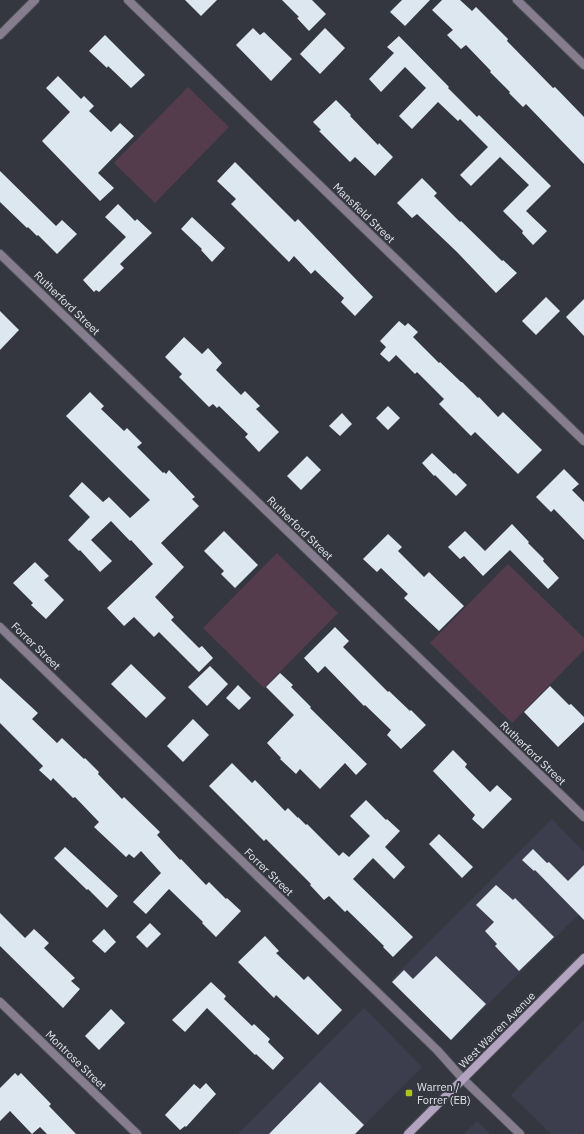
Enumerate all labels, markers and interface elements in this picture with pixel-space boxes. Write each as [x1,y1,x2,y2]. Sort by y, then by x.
street label: Mansfield Street [330,180,398,246]
street label: Rutherford Street [31,268,103,338]
street label: Rutherford Street [264,493,336,563]
street label: Forrer Street [9,619,64,673]
street label: Rutherford Street [497,718,569,788]
street label: Forrer Street [242,845,297,899]
street label: West Warren Avenue [456,989,538,1071]
street label: Montrose Street [43,1027,110,1093]
place label: Warren / Forrer (EB) [417,1080,471,1107]
marker: Warren / Forrer (EB) [404,1088,414,1098]

